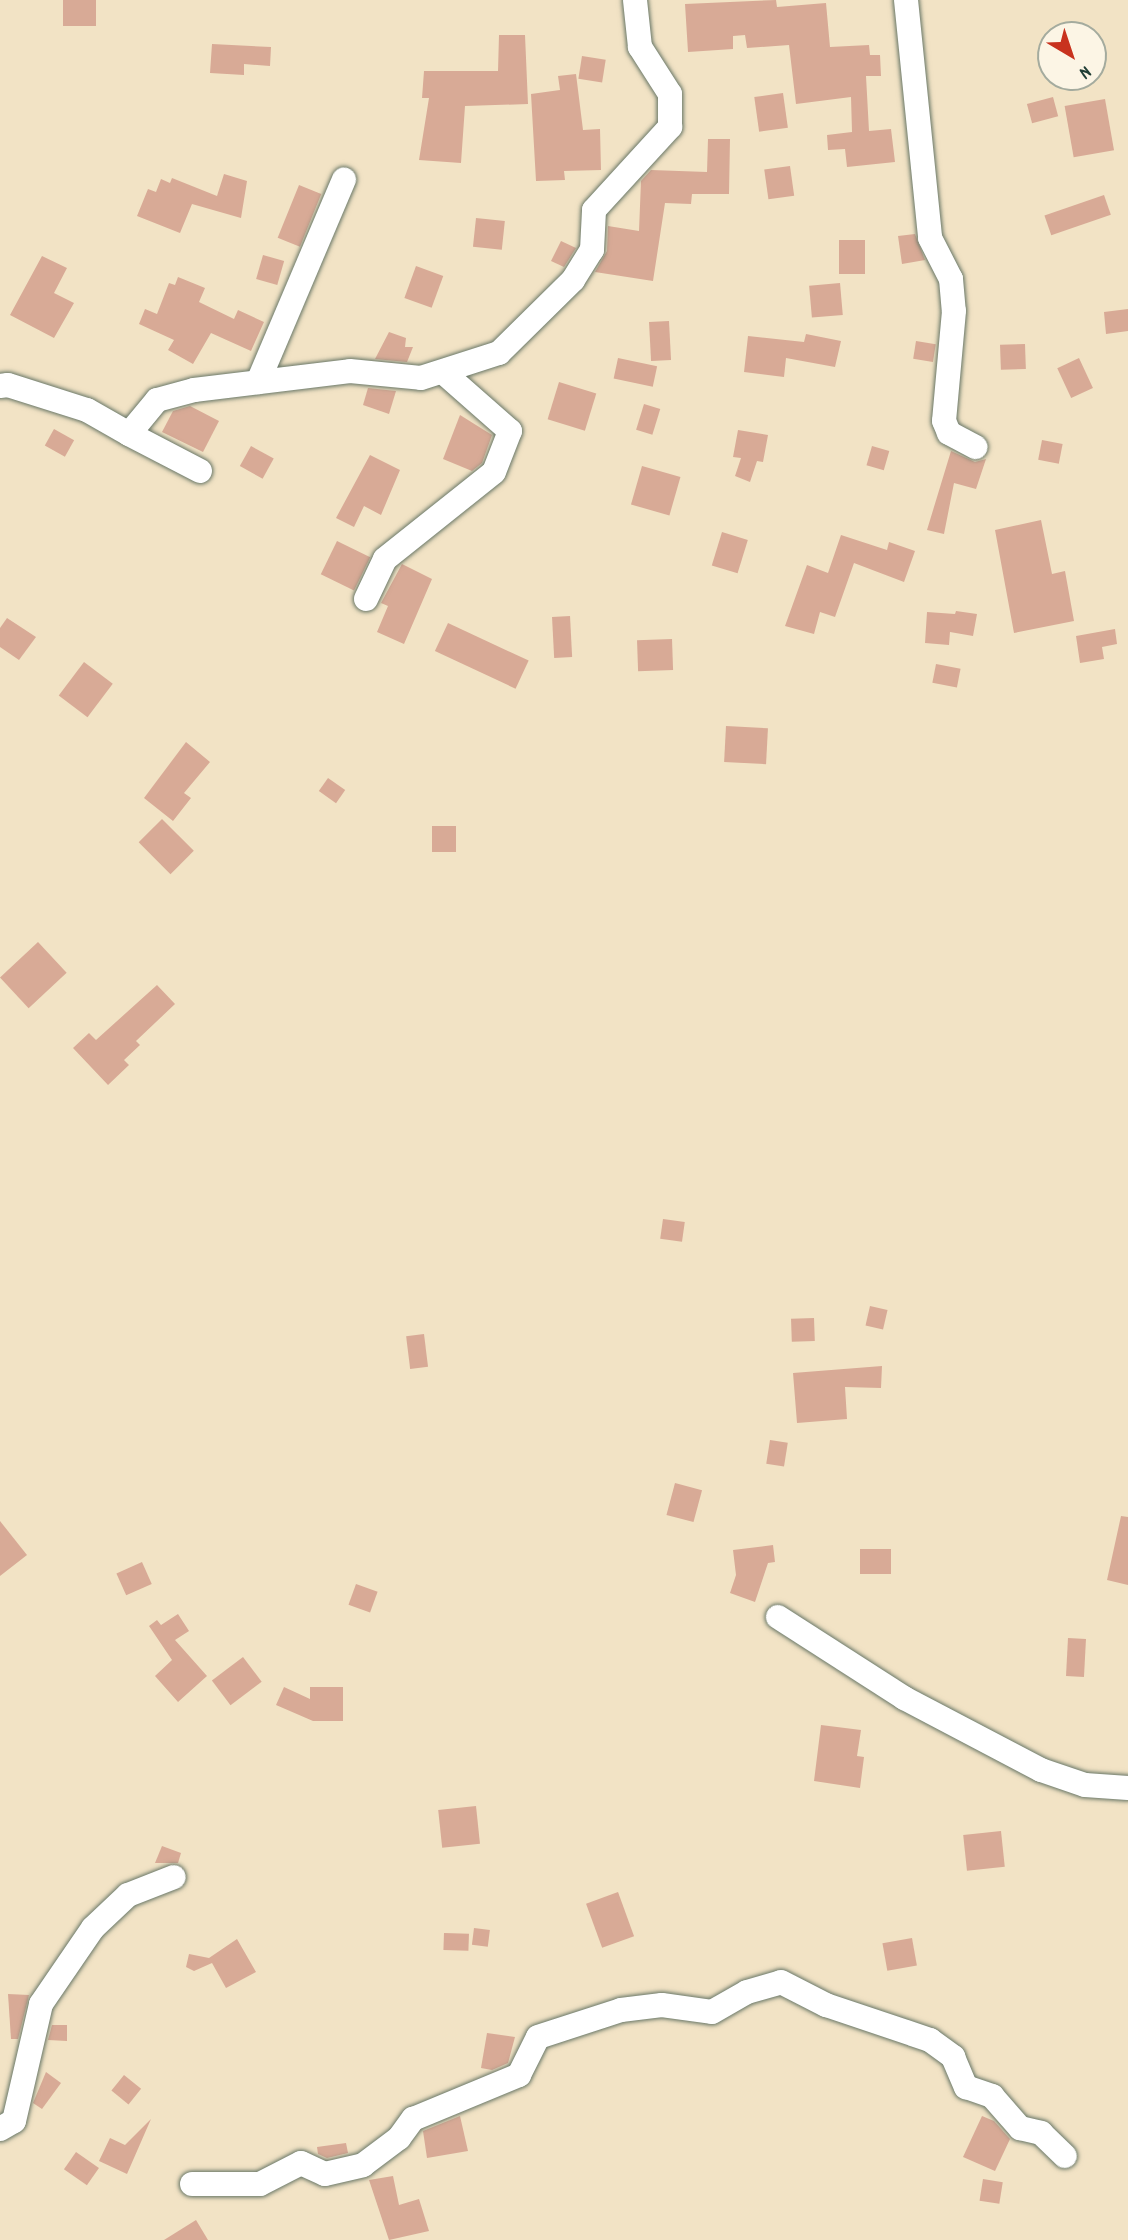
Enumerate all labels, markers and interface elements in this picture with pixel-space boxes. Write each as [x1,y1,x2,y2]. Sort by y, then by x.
north arrow [1037,21,1107,91]
text: N [1072,58,1096,85]

